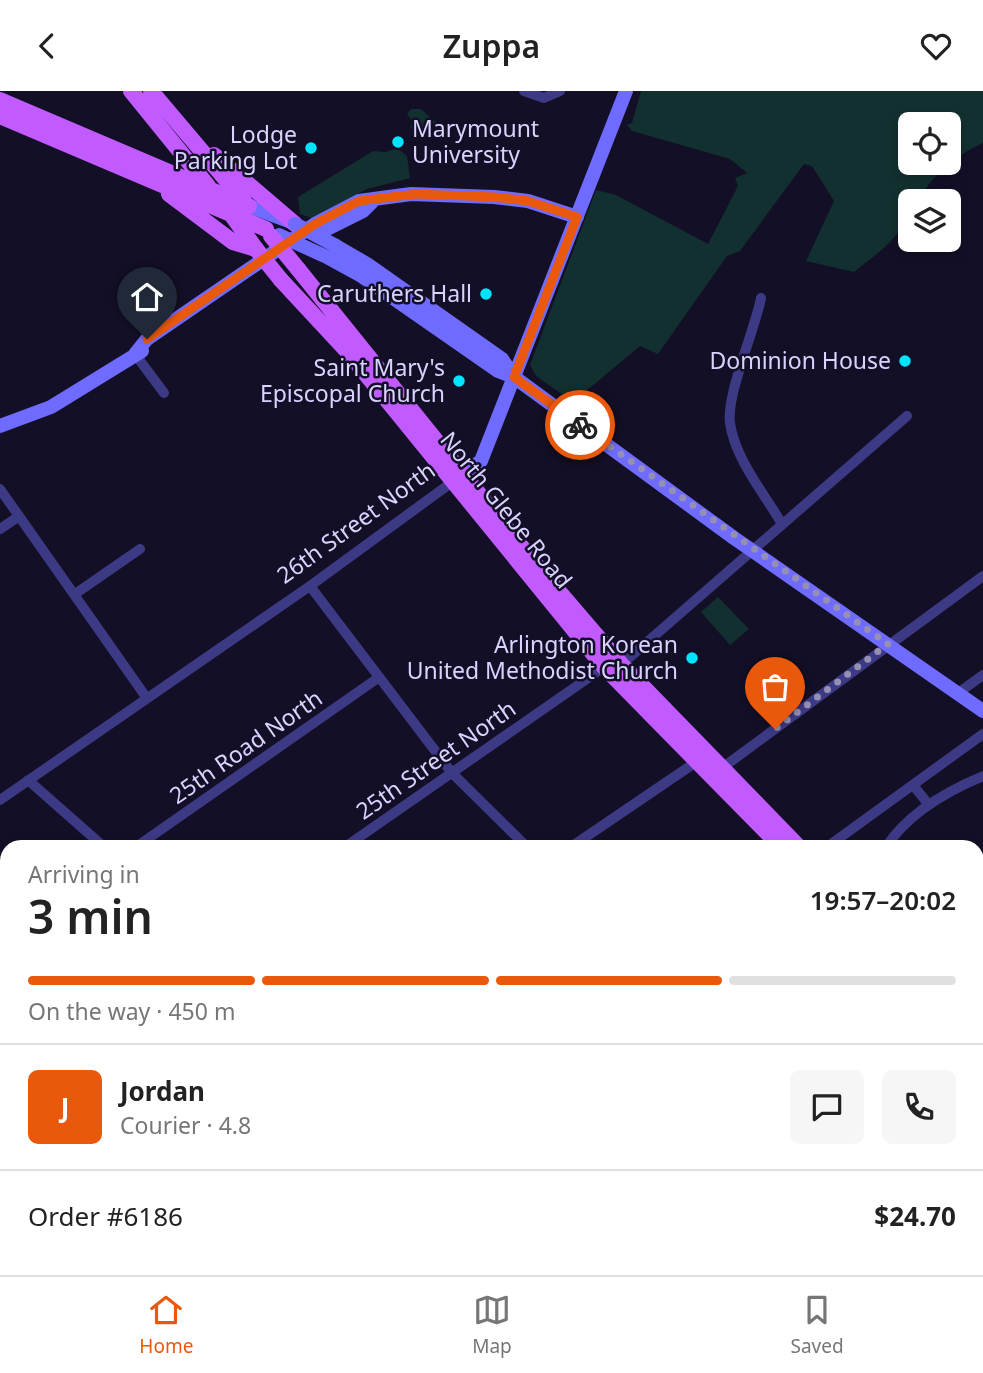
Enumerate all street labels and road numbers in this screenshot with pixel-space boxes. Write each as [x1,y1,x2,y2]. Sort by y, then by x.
street label: North Glebe Road [433,424,580,595]
street label: 26th Street North [270,454,441,591]
street label: 25th Road North [163,682,328,811]
street label: 25th Street North [349,692,522,826]

